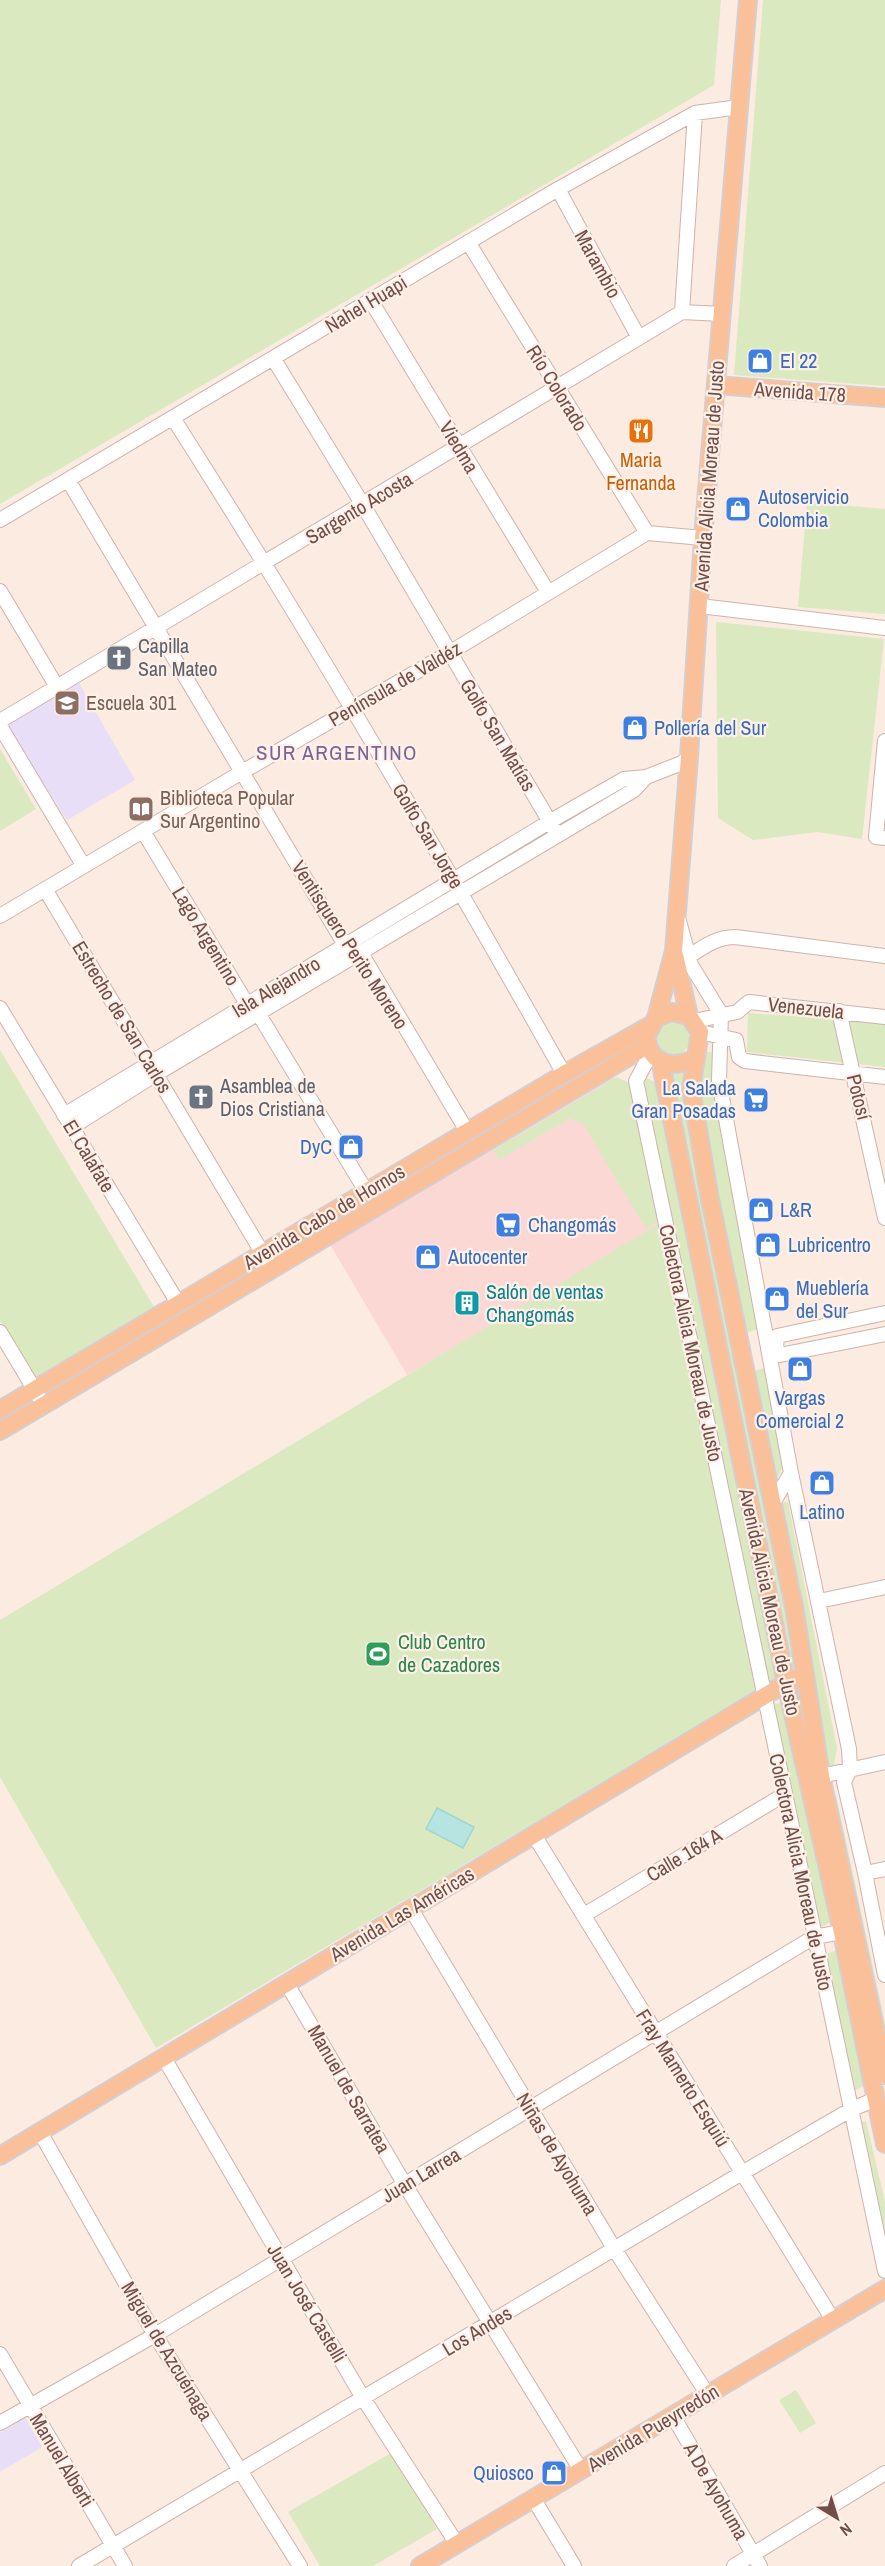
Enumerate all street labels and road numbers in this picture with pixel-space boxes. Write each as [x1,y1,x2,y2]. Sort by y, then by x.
street label: Marambio [569,225,628,303]
street label: Nahel Huapi [320,269,412,339]
street label: Río Colorado [520,340,594,436]
street label: Avenida Alicia Moreau de Justo [687,360,730,593]
street label: Avenida 178 [752,375,847,408]
street label: Viedma [433,416,485,478]
street label: Sargento Acosta [300,465,417,550]
street label: Península de Valdéz [323,635,466,733]
street label: Golfo San Matías [454,673,543,796]
street label: Golfo San Jorge [386,778,471,893]
street label: Ventisquero Perito Moreno [286,855,415,1034]
street label: Lago Argentino [166,881,247,990]
street label: Estrecho de San Carlos [66,936,179,1098]
street label: Isla Alejandro [227,950,325,1024]
street label: Venezuela [767,990,846,1025]
street label: Potosí [841,1071,878,1123]
street label: El Calafate [57,1114,122,1197]
street label: Avenida Cabo de Hornos [237,1158,410,1276]
street label: Colectora Alicia Moreau de Justo [653,1222,730,1464]
street label: Avenida Alicia Moreau de Justo [733,1485,808,1718]
street label: Colectora Alicia Moreau de Justo [763,1751,840,1993]
street label: Calle 164 A [641,1821,727,1888]
street label: Avenida Las Américas [324,1860,479,1968]
street label: Fray Mamerto Esquiú [630,2004,737,2152]
street label: Manuel de Sarratea [302,2020,397,2158]
street label: Niñas de Ayohuma [510,2088,605,2220]
street label: Juan Larrea [376,2140,465,2209]
street label: Juan José Castelli [261,2238,354,2367]
street label: Miguel de Azcuénaga [115,2276,220,2425]
street label: Los Andes [437,2299,517,2362]
street label: Avenida Pueyrredón [581,2378,724,2478]
street label: Manuel Alberti [24,2408,101,2512]
street label: A De Ayohuma [677,2436,755,2544]

